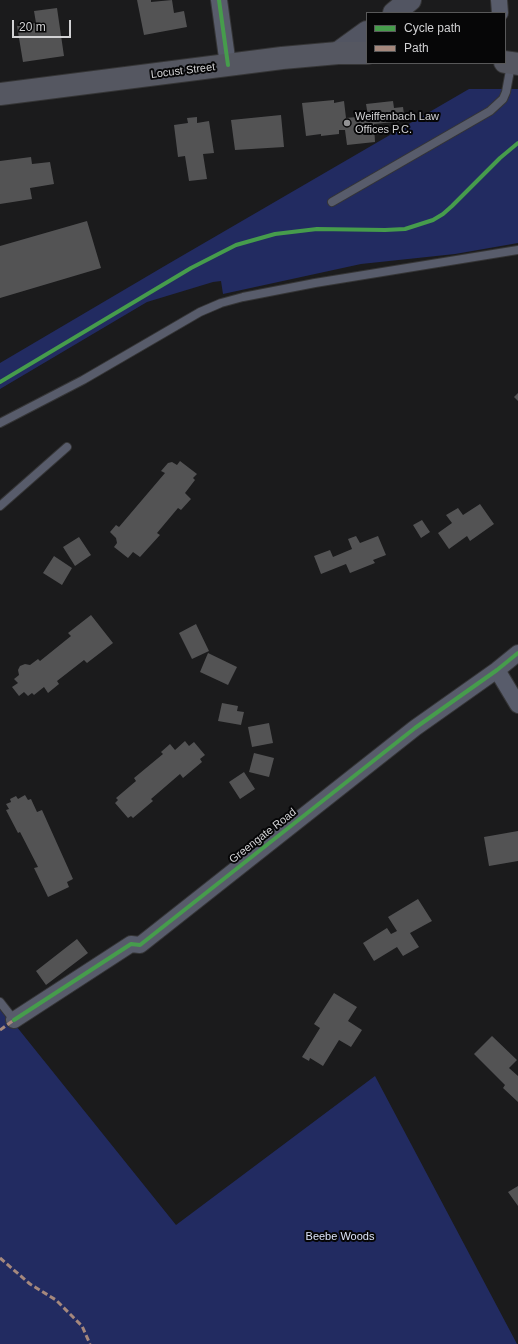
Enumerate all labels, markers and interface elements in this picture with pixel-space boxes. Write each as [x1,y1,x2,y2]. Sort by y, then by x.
scale bar [14,12,73,38]
legend [366,12,506,64]
text: 20 m [19,20,46,34]
text: Cycle path [404,21,461,35]
text: Path [404,41,429,55]
street label: Locust Street [150,60,216,82]
place label: Weiffenbach Law Offices P.C. [355,110,439,136]
marker: Weiffenbach Law Offices P.C. [342,118,352,128]
street label: Greengate Road [227,806,299,866]
park label: Beebe Woods [306,1230,374,1244]

